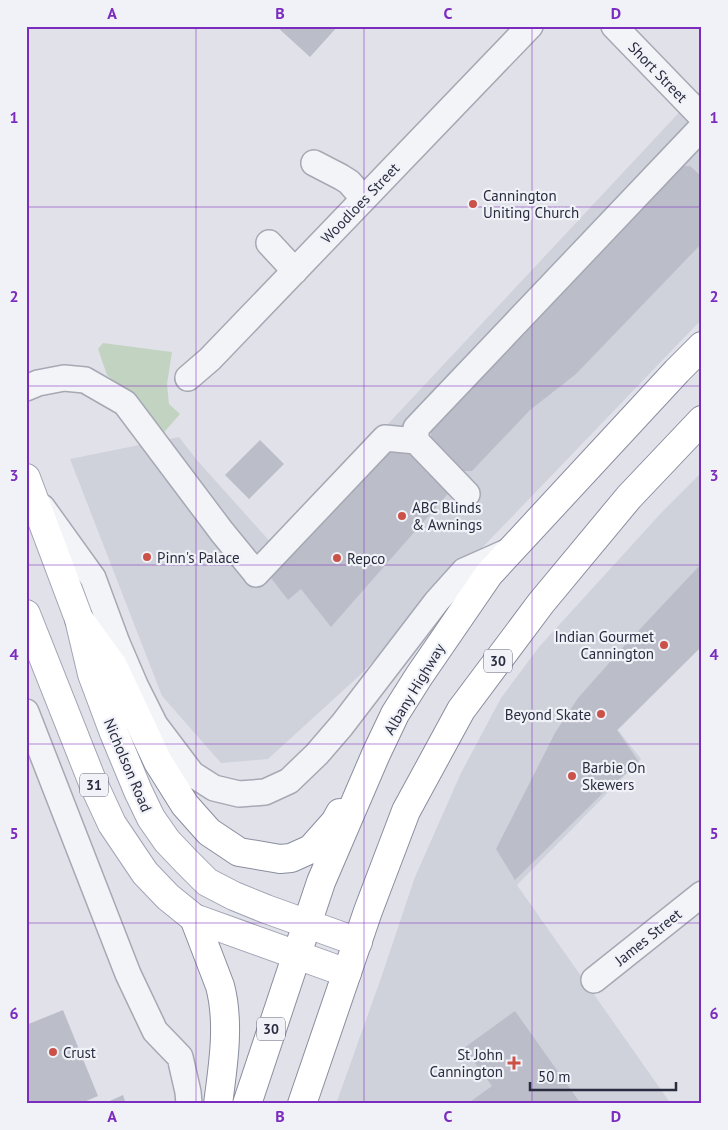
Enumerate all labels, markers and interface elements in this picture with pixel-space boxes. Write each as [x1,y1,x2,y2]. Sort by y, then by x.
text: A [107,3,117,23]
text: B [275,3,285,23]
text: C [444,3,453,23]
text: D [611,3,621,23]
street label: Short Street [624,38,692,106]
text: 1 [9,107,19,127]
text: 1 [709,107,719,127]
street label: Woodloes Street [317,159,403,247]
place label: Cannington Uniting Church [483,186,579,222]
marker: Cannington Uniting Church [467,198,479,210]
text: 2 [9,286,19,306]
text: 2 [709,286,719,306]
text: 3 [9,465,19,485]
text: 3 [709,465,719,485]
place label: ABC Blinds & Awnings [412,498,482,534]
marker: ABC Blinds & Awnings [396,510,408,522]
place label: Pinn's Palace [157,548,240,567]
place label: Repco [347,549,385,568]
marker: Pinn's Palace [141,551,153,563]
marker: Repco [331,552,343,564]
place label: Indian Gourmet Cannington [554,627,654,663]
marker: Indian Gourmet Cannington [658,639,670,651]
street label: Albany Highway [379,640,449,738]
text: 4 [9,644,19,664]
text: 4 [709,644,719,664]
road number: 30 [484,649,512,672]
place label: Beyond Skate [505,705,591,724]
marker: Beyond Skate [595,708,607,720]
street label: Nicholson Road [100,715,156,815]
place label: Barbie On Skewers [582,758,646,794]
marker: Barbie On Skewers [566,770,578,782]
road number: 31 [80,774,108,796]
text: 5 [9,823,19,843]
text: 5 [709,823,719,843]
street label: James Street [610,904,685,970]
text: 6 [9,1003,19,1023]
text: 6 [709,1003,719,1023]
road number: 30 [257,1018,285,1040]
place label: Crust [63,1043,96,1062]
place label: St John Cannington [429,1045,503,1081]
marker: Crust [47,1046,59,1058]
marker: St John Cannington [507,1056,521,1070]
scale bar [530,1060,677,1092]
text: 50 m [538,1067,571,1086]
text: A [107,1106,117,1126]
text: B [275,1106,285,1126]
text: C [444,1106,453,1126]
text: D [611,1106,621,1126]

